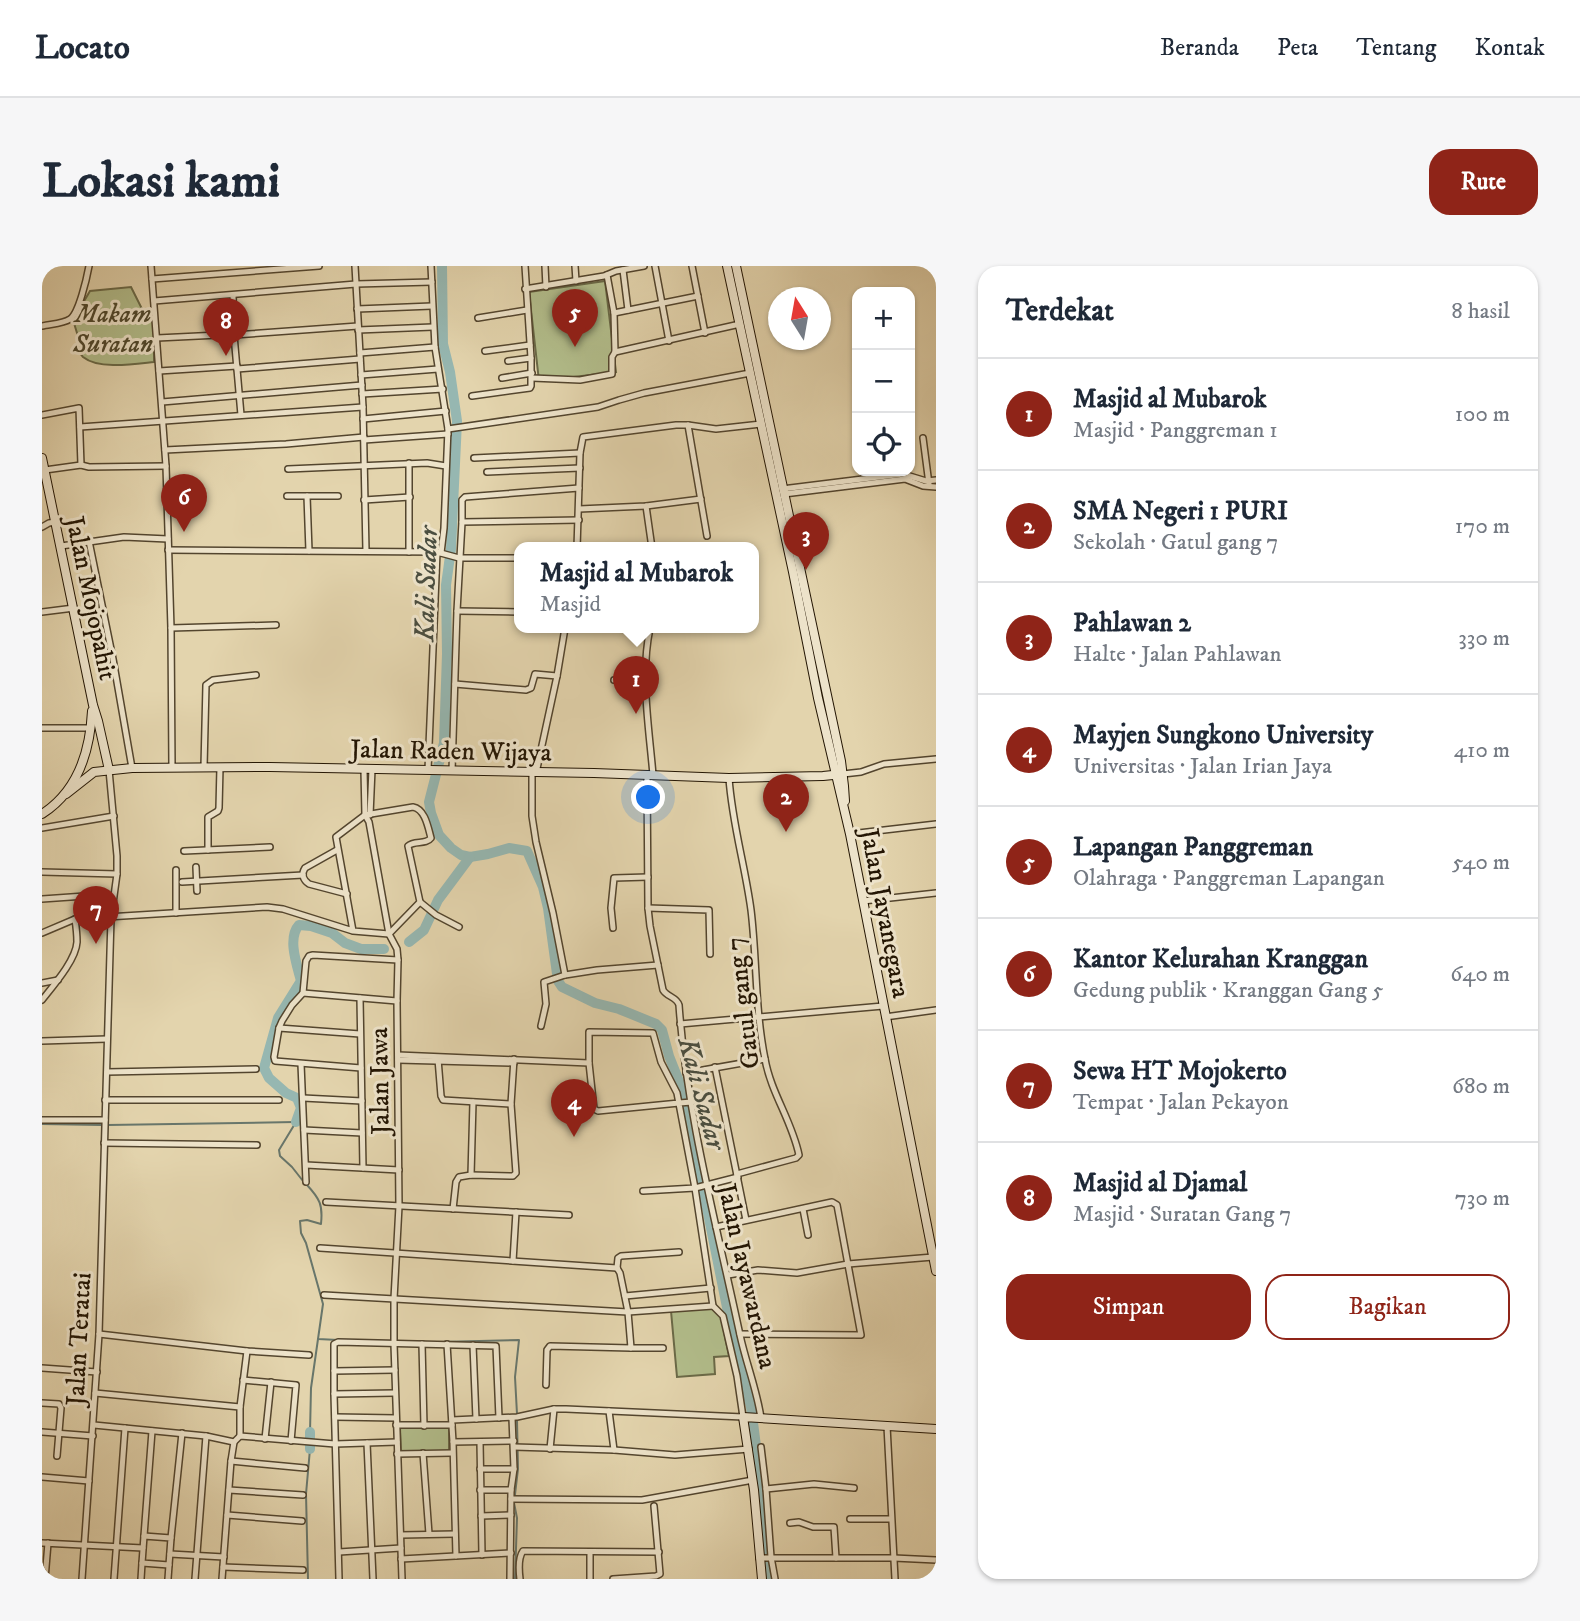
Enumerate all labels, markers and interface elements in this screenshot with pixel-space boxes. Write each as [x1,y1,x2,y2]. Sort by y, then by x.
text: Locato [35,28,130,69]
text: Beranda [1160,33,1239,63]
text: Peta [1277,33,1318,63]
text: Tentang [1356,33,1437,63]
text: Kontak [1475,33,1545,63]
button: Rute [1429,149,1538,215]
text: Lokasi kami [42,151,280,213]
north arrow [768,287,831,350]
map controls [852,287,915,476]
button: + [852,287,915,350]
pin: 5 [552,289,598,347]
text: Terdekat [1006,293,1114,330]
text: 8 hasil [1451,297,1510,326]
park label: Makam Suratan [72,298,153,361]
pin: 8 [203,298,249,356]
button: − [852,350,915,413]
text: Masjid al Mubarok [1073,383,1267,416]
text: 1 [1025,400,1033,429]
text: 100 m [1455,400,1510,429]
button: locate [852,413,915,476]
text: Masjid · Panggreman 1 [1073,416,1278,445]
pin: 6 [161,474,207,532]
text: SMA Negeri 1 PURI [1073,495,1288,528]
street label: Jalan Mojopahit [57,511,124,683]
pin: 3 [783,512,829,570]
text: 2 [1023,512,1035,541]
text: 170 m [1455,512,1510,541]
water label: Kali Sadar [407,524,446,643]
text: Sekolah · Gatul gang 7 [1073,528,1278,557]
popup [514,542,759,633]
text: Masjid al Mubarok [540,557,733,590]
text: Masjid [540,590,601,619]
text: Pahlawan 2 [1073,607,1191,640]
text: 3 [1025,624,1033,653]
text: 330 m [1458,624,1510,653]
text: Halte · Jalan Pahlawan [1073,640,1282,669]
pin: 1 [613,656,659,714]
text: Mayjen Sungkono University [1073,719,1373,752]
street label: Jalan Raden Wijaya [348,733,552,770]
text: 4 [1022,736,1036,765]
text: 410 m [1454,736,1510,765]
text: Universitas · Jalan Irian Jaya [1073,752,1332,781]
pin: 2 [763,774,809,832]
your location [631,780,665,814]
street label: Jalan Jayanegara [852,824,917,1001]
text: Lapangan Panggreman [1073,831,1313,864]
text: 5 [1023,848,1035,877]
text: 540 m [1452,848,1510,877]
text: Olahraga · Panggreman Lapangan [1073,864,1385,893]
pin: 7 [73,886,119,944]
street label: Gatul gang 7 [719,935,768,1071]
text: Kantor Kelurahan Kranggan [1073,943,1368,976]
text: 6 [1023,960,1035,989]
text: 640 m [1450,960,1510,989]
text: Gedung publik · Kranggan Gang 5 [1073,976,1383,1005]
street label: Jalan Jawa [363,1027,398,1137]
water label: Kali Sadar [670,1032,734,1155]
text: Sewa HT Mojokerto [1073,1055,1287,1088]
text: 7 [1023,1072,1035,1101]
text: 680 m [1452,1072,1510,1101]
pin: 4 [551,1079,597,1137]
text: Tempat · Jalan Pekayon [1073,1088,1289,1117]
text: Masjid al Djamal [1073,1167,1247,1200]
street label: Jalan Jayawardana [709,1179,784,1372]
text: 8 [1023,1184,1035,1213]
text: 730 m [1455,1184,1510,1213]
text: Masjid · Suratan Gang 7 [1073,1200,1291,1229]
street label: Jalan Teratai [59,1272,99,1409]
button: Simpan [1006,1274,1251,1340]
button: Bagikan [1265,1274,1510,1340]

